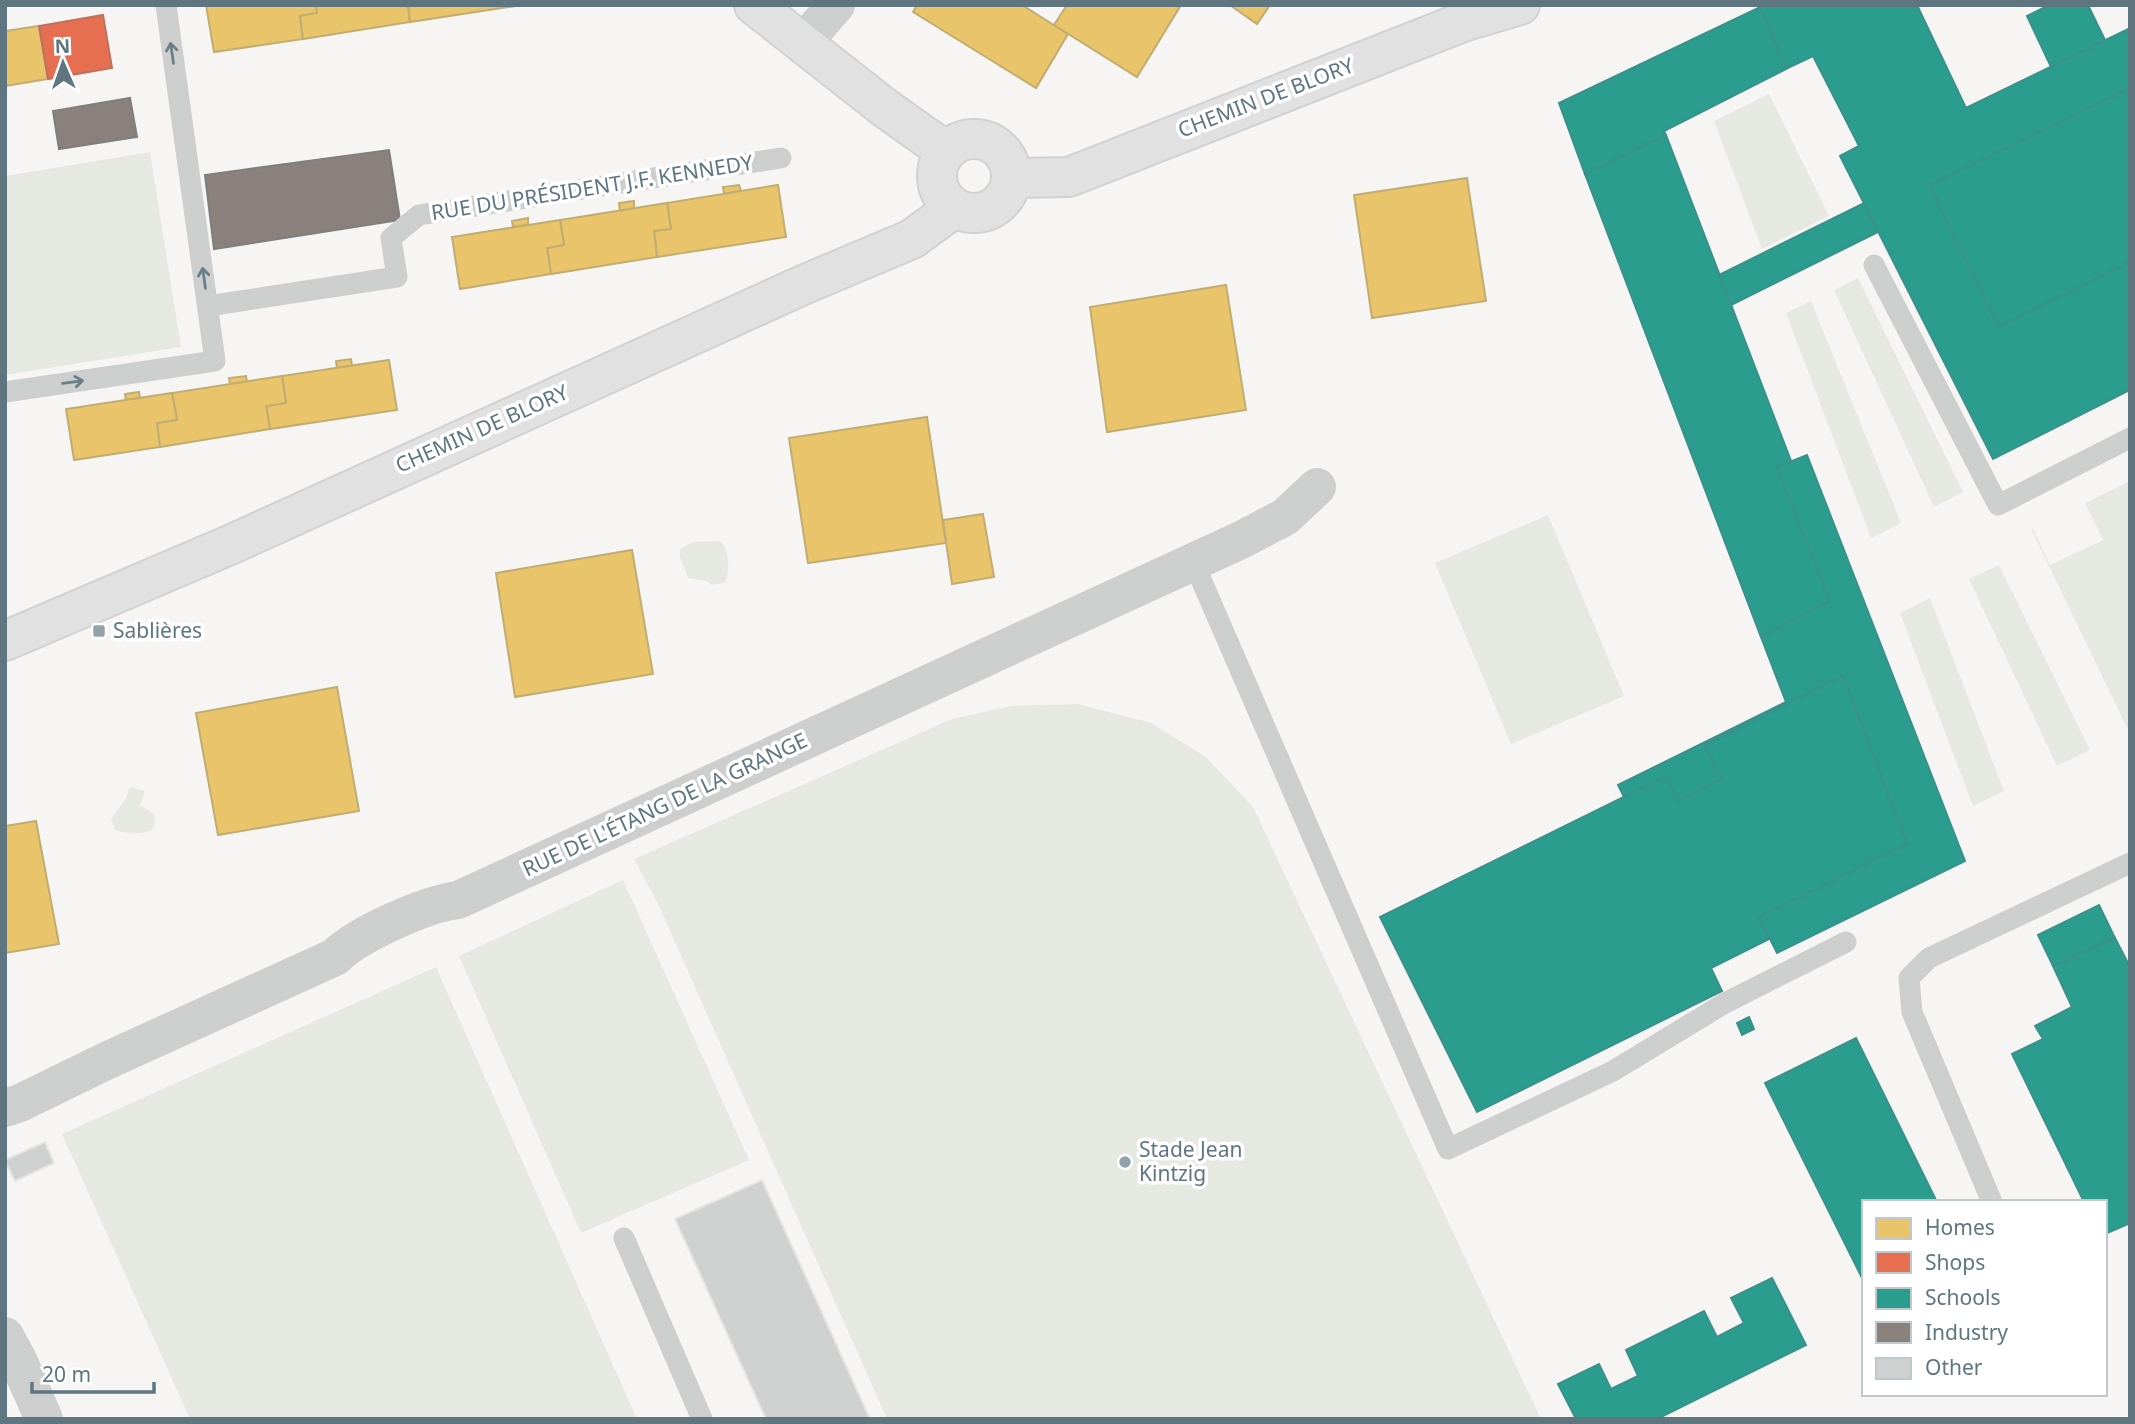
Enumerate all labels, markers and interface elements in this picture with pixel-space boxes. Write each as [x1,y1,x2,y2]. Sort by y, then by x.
north arrow [28,28,98,98]
text: N [54,33,71,59]
one-way arrow [165,42,178,64]
street label: CHEMIN DE BLORY [1174,51,1358,143]
street label: RUE DU PRÉSIDENT J.F. KENNEDY [429,148,755,226]
one-way arrow [197,267,210,290]
one-way arrow [61,375,84,388]
street label: CHEMIN DE BLORY [391,377,572,479]
place label: Sablières [113,616,202,644]
marker: Sablières [91,623,107,639]
street label: RUE DE L'ÉTANG DE LA GRANGE [518,726,811,883]
place label: Stade Jean Kintzig [1139,1135,1242,1187]
marker: Stade Jean Kintzig [1117,1154,1133,1170]
legend [1862,1200,2107,1396]
text: Homes [1925,1213,1995,1241]
text: Shops [1925,1248,1985,1276]
text: Schools [1925,1283,2000,1311]
text: Industry [1925,1318,2008,1346]
scale bar [32,1350,154,1394]
text: Other [1925,1353,1983,1381]
text: 20 m [42,1360,91,1388]

